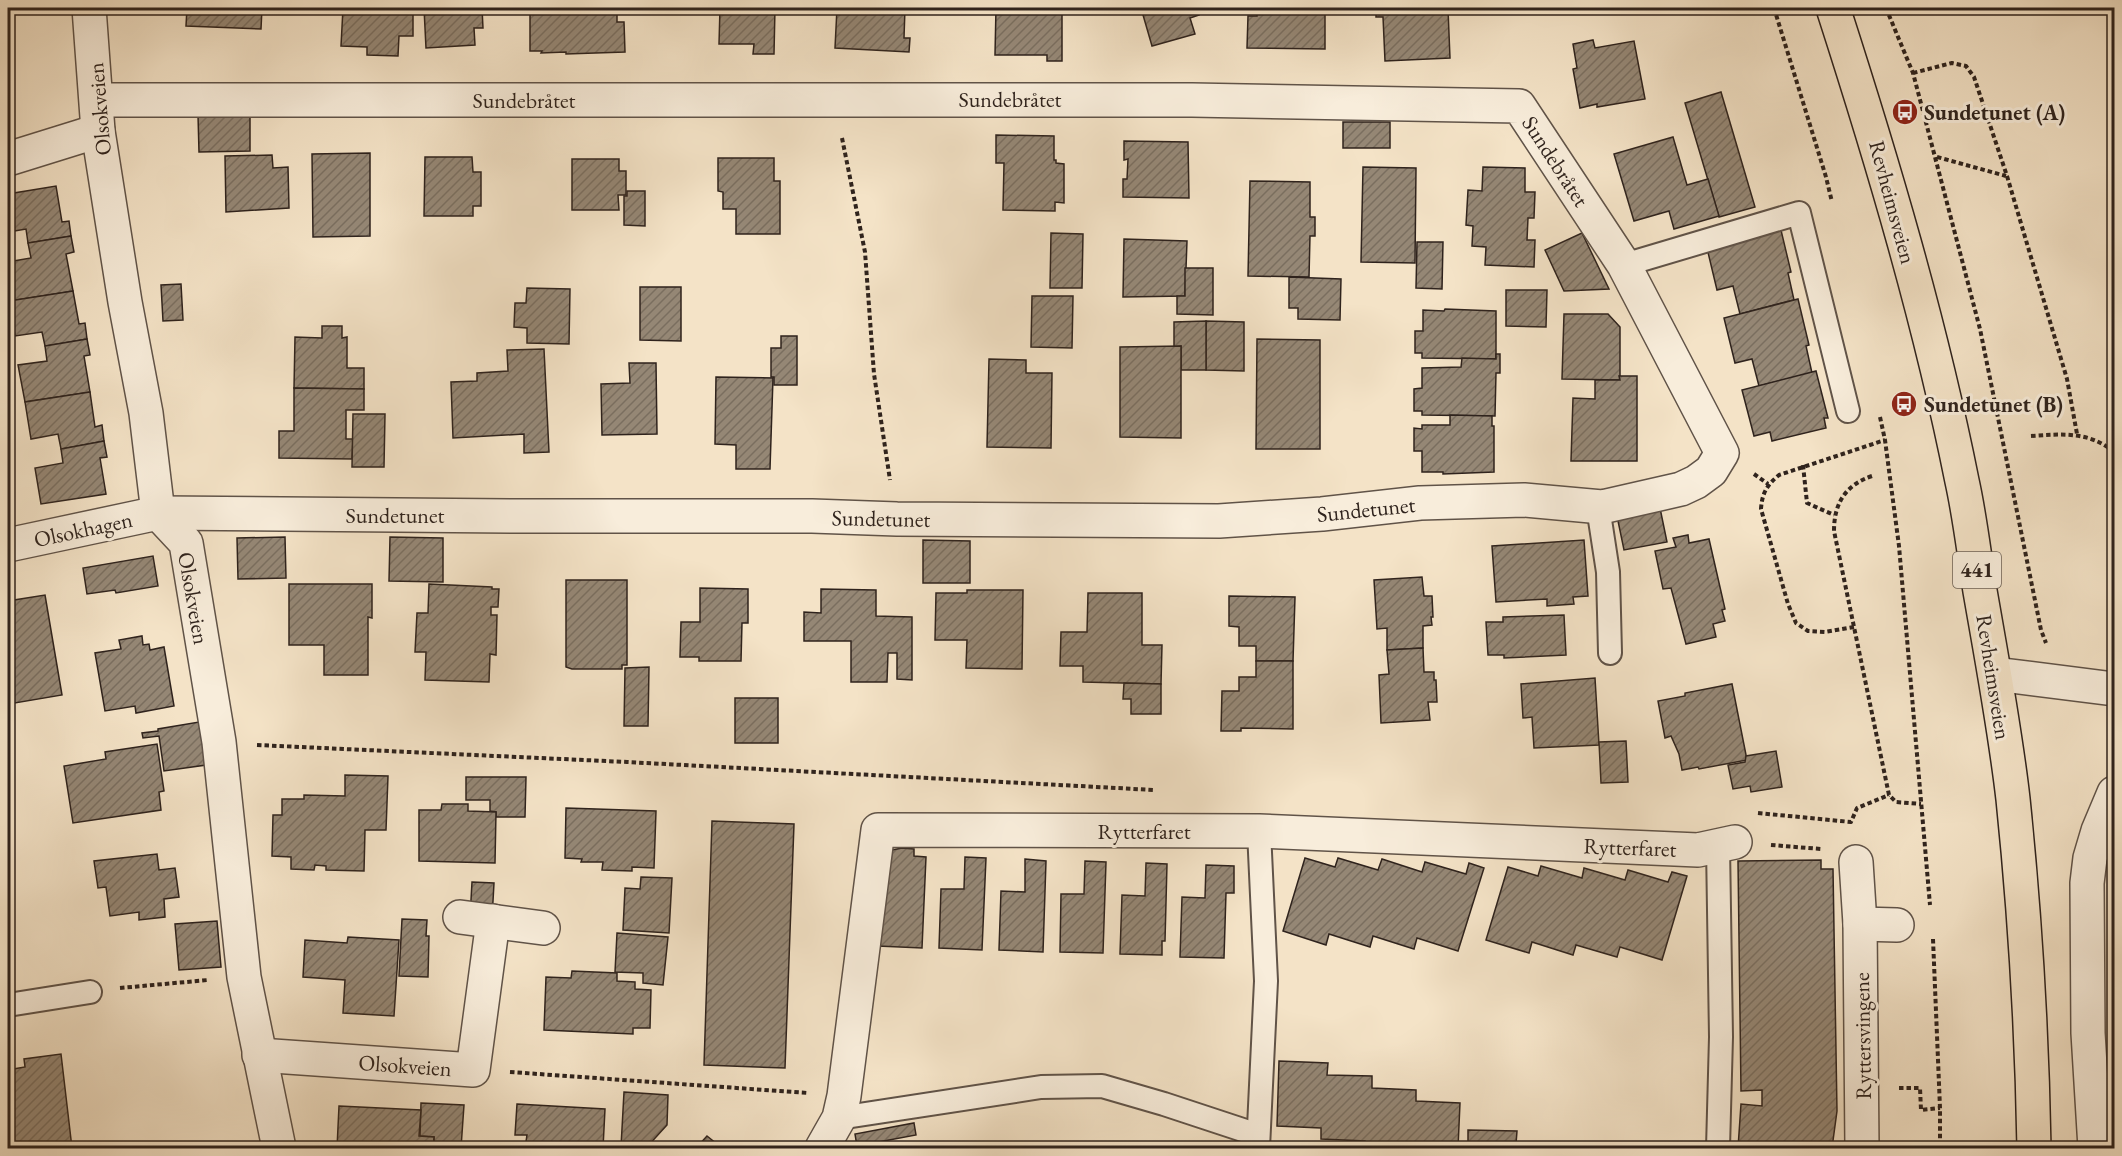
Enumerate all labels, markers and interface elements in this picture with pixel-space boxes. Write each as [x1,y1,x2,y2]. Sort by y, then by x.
street label: Olsokveien [81,61,118,157]
street label: Sundebråtet [958,85,1062,114]
street label: Sundebråtet [472,86,576,115]
bus stop icon: Sundetunet (A) [1890,97,1920,127]
place label: Sundetunet (A) [1924,98,2065,127]
street label: Sundebråtet [1515,110,1596,212]
street label: Revheimsveien [1862,137,1923,267]
bus stop icon: Sundetunet (B) [1889,389,1919,419]
place label: Sundetunet (B) [1924,390,2063,419]
street label: Sundetunet [1315,490,1417,529]
street label: Sundetunet [346,501,444,530]
street label: Sundetunet [831,503,931,534]
street label: Olsokhagen [31,505,135,554]
street label: Olsokveien [171,550,216,647]
road number: 441 [1953,552,2001,588]
street label: Revheimsveien [1969,612,2018,742]
street label: Rytterfaret [1097,817,1191,846]
street label: Rytterfaret [1583,831,1677,864]
street label: Ryttersvingene [1847,972,1878,1100]
street label: Olsokveien [357,1048,453,1083]

